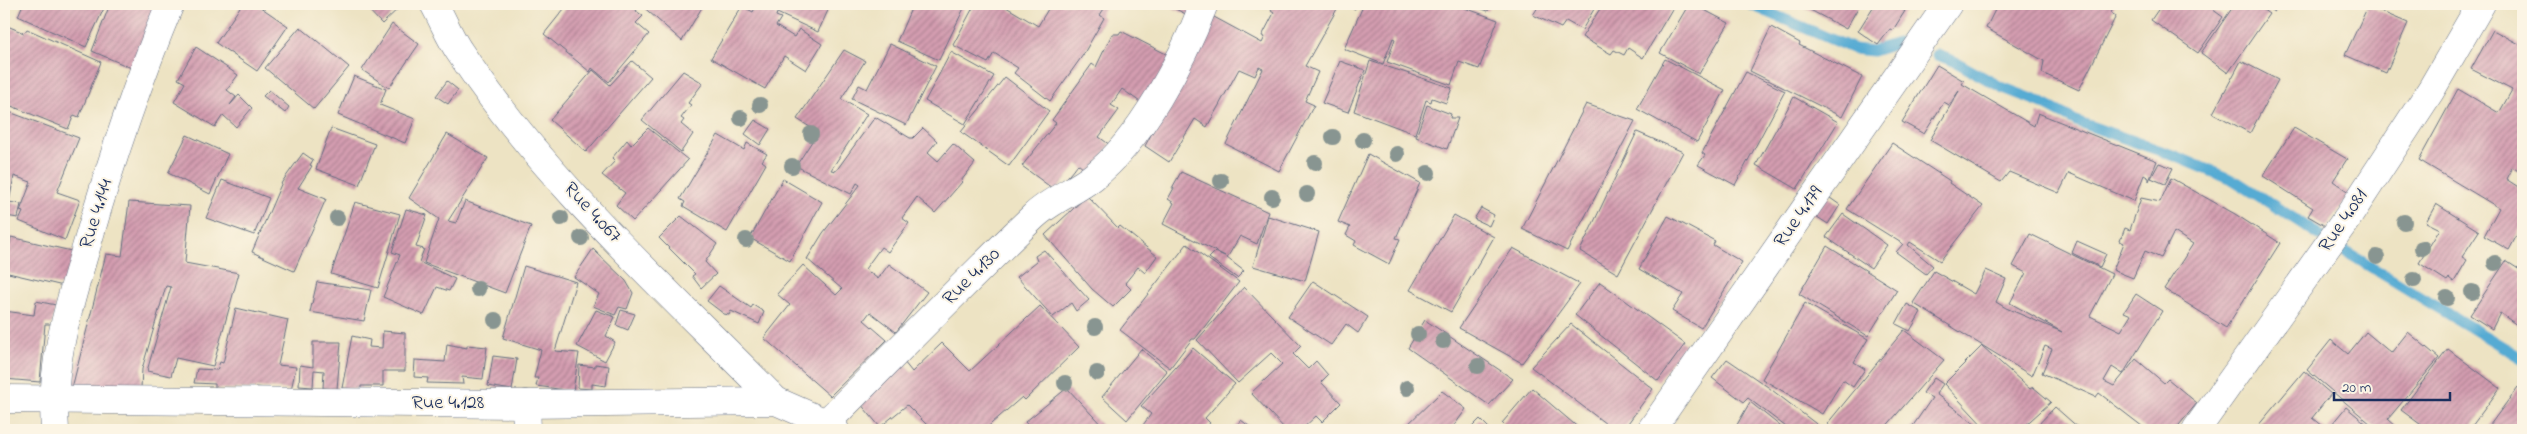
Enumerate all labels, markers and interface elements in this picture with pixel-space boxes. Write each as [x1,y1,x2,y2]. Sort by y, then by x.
street label: Rue 4.144 [73,176,121,252]
street label: Rue 4.067 [556,176,628,250]
street label: Rue 4.179 [1767,180,1831,254]
street label: Rue 4.081 [2312,183,2376,259]
street label: Rue 4.130 [936,241,1008,313]
scale bar [2334,369,2451,401]
text: 20 m [2342,377,2372,399]
street label: Rue 4.128 [412,389,484,418]

